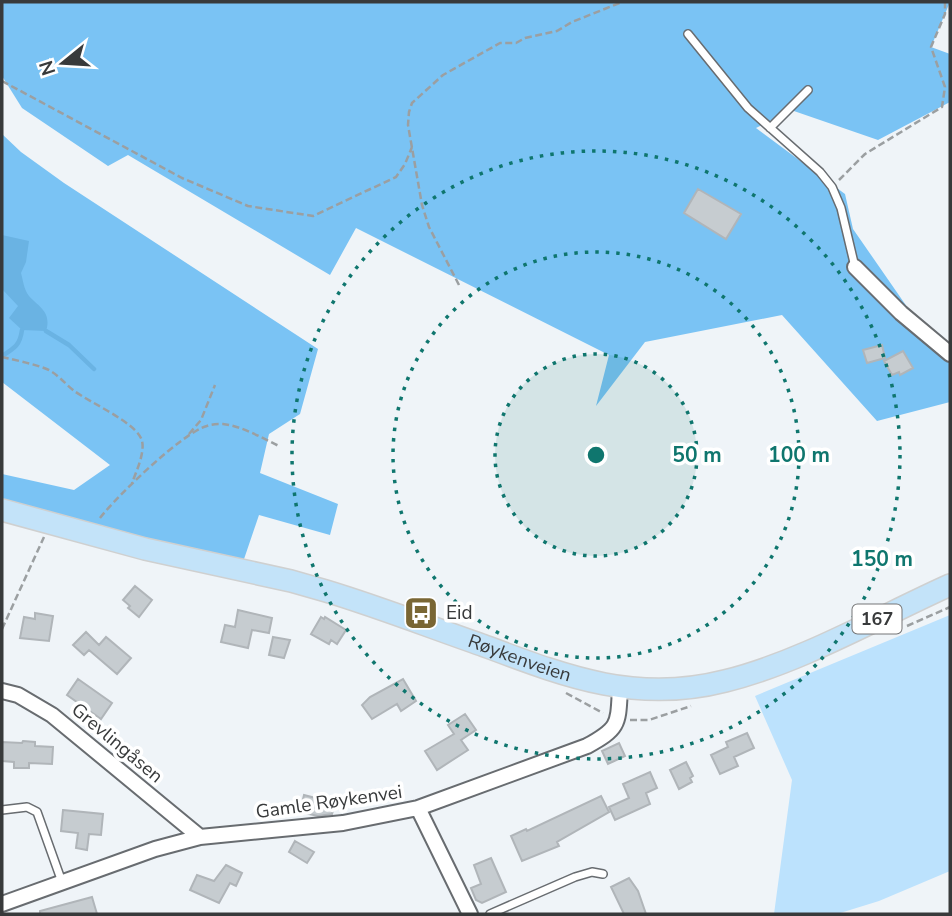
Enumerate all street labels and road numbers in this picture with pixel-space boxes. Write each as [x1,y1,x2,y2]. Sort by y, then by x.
road number: 167 [852,604,902,634]
street label: Røykenveien [464,628,574,688]
street label: Grevlingåsen [66,697,168,789]
street label: Gamle Røykenvei [254,779,404,825]

